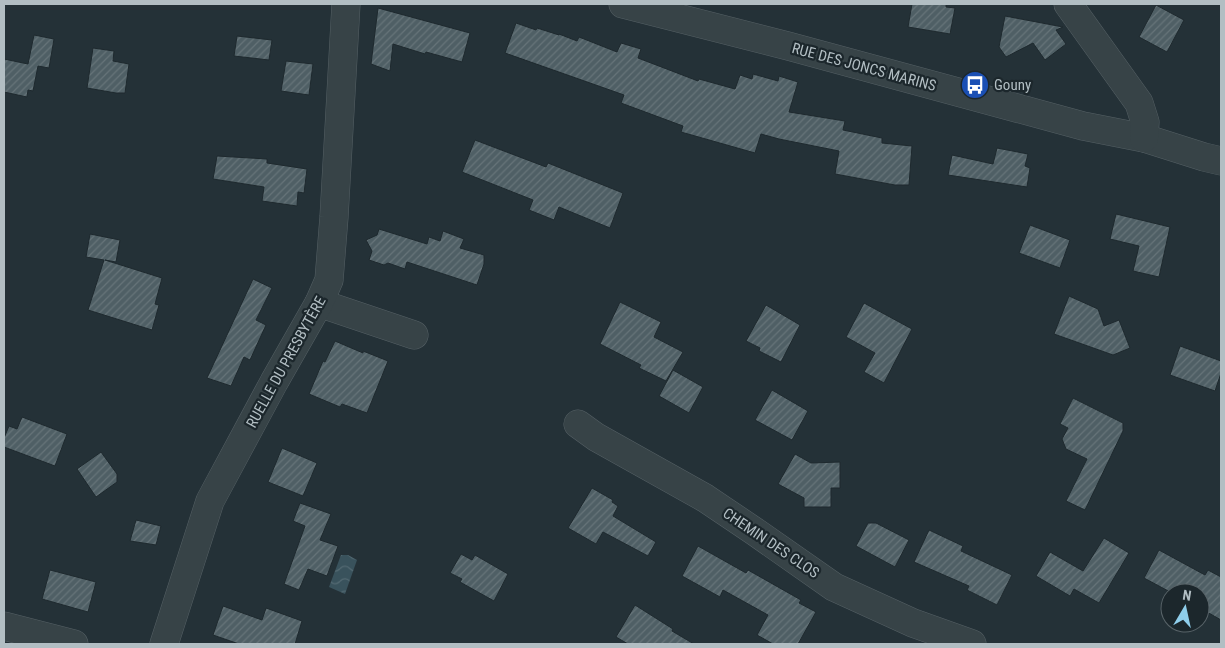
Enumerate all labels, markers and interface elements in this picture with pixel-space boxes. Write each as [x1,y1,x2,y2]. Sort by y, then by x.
street label: RUE DES JONCS MARINS [790,39,938,95]
bus stop icon: Gouny [960,70,990,100]
place label: Gouny [994,76,1031,94]
street label: RUELLE DU PRESBYTÈRE [242,293,330,431]
street label: CHEMIN DES CLOS [719,504,823,582]
north arrow [1160,583,1210,633]
text: N [1182,587,1193,604]

